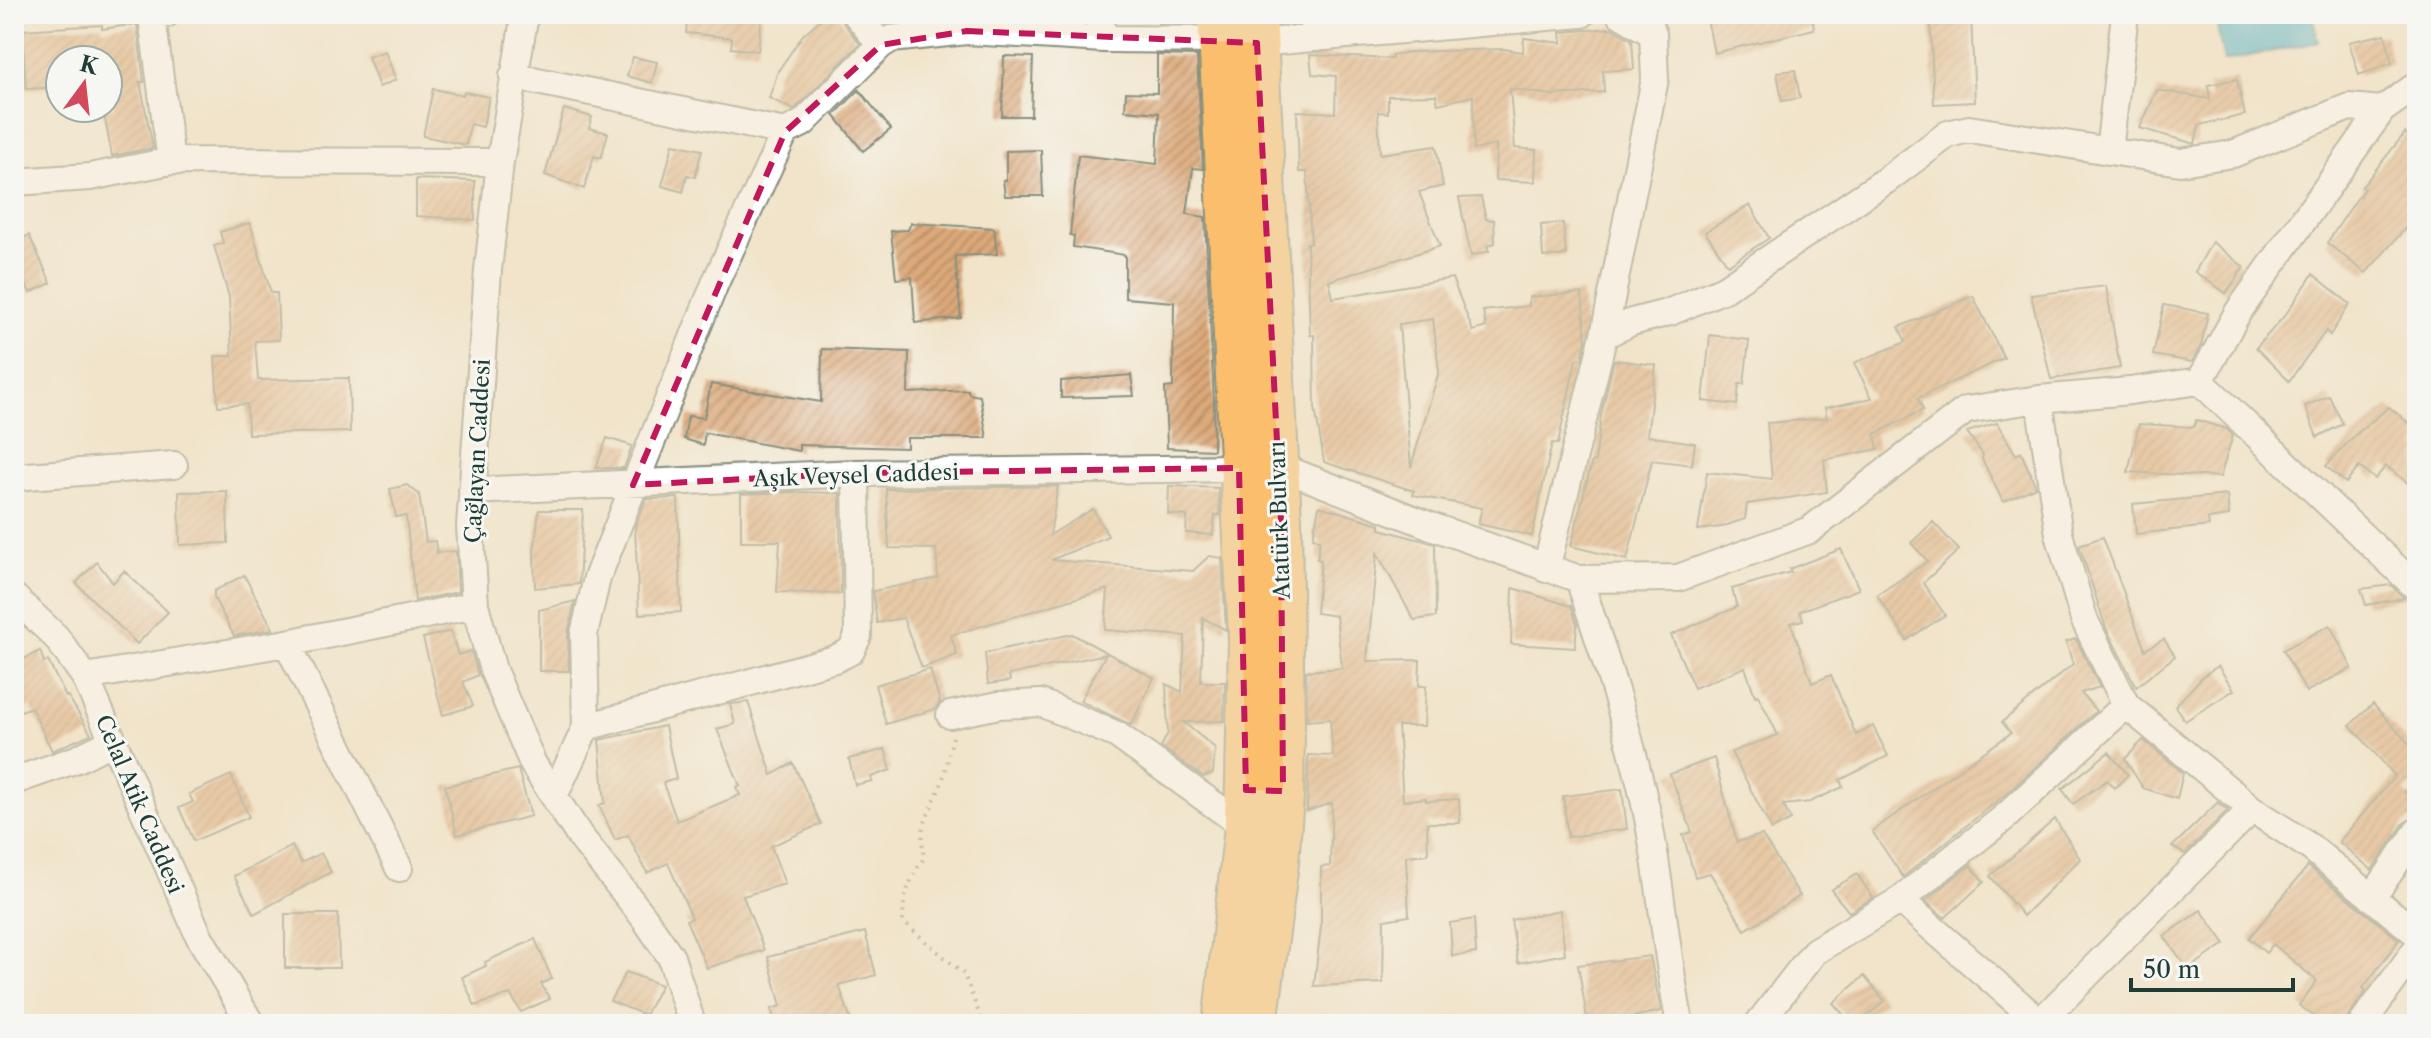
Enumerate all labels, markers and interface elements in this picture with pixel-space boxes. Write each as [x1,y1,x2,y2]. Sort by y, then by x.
north arrow [44,44,124,124]
text: K [77,50,102,81]
street label: Çağlayan Caddesi [459,358,496,544]
street label: Atatürk Bulvarı [1263,440,1296,600]
street label: Aşık Veysel Caddesi [752,458,960,493]
street label: Celal Atik Caddesi [90,711,190,898]
scale bar [2131,942,2293,992]
text: 50 m [2143,955,2200,984]

